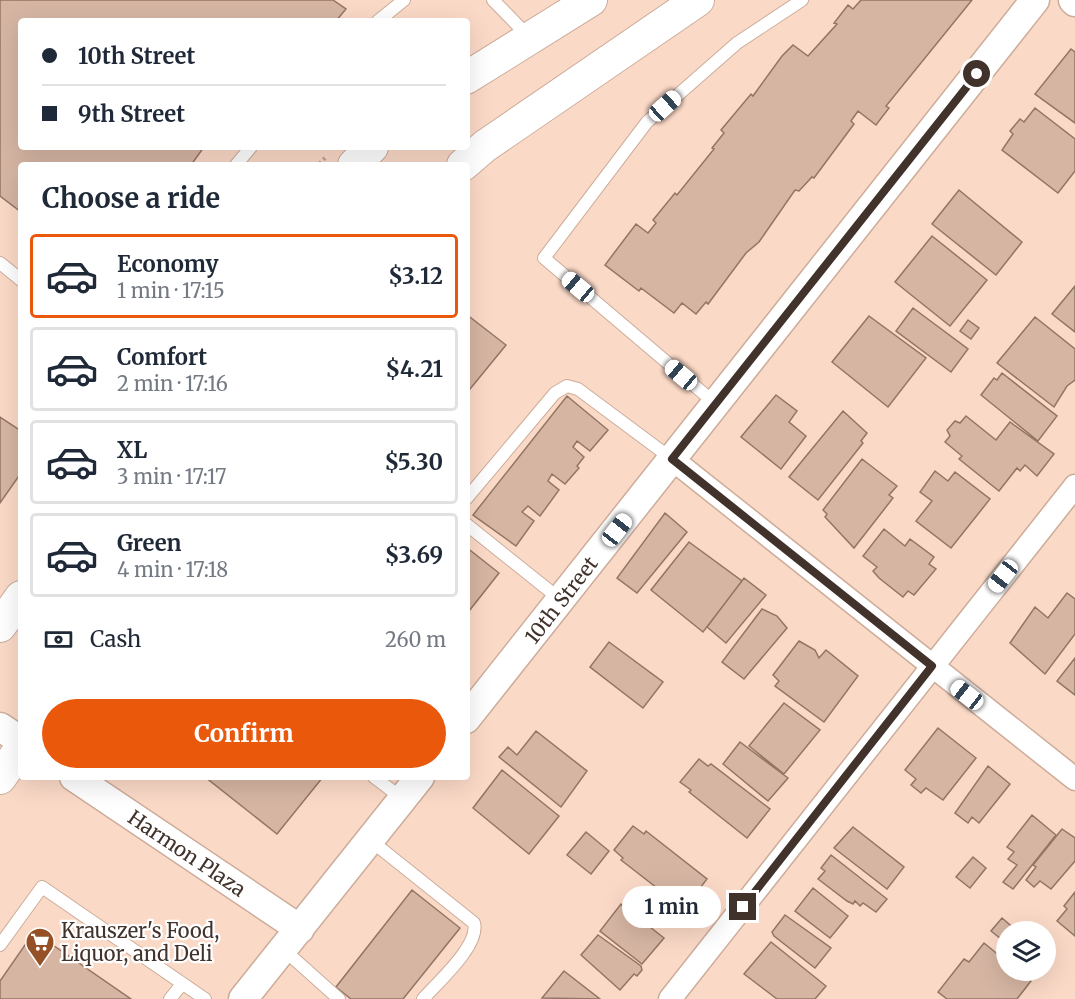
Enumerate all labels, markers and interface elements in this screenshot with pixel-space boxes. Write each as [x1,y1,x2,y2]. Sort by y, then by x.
text: 10th Street [78,42,195,70]
route start [963,60,990,87]
car [646,87,684,125]
text: 9th Street [78,100,185,128]
text: Choose a ride [42,181,220,215]
icon: car [45,249,99,303]
text: Economy [117,250,218,278]
text: $3.12 [388,262,443,290]
car [558,269,598,305]
text: 1 min · 17:15 [117,278,225,303]
icon: car [45,342,99,396]
text: Comfort [117,343,207,371]
text: $4.21 [386,355,443,383]
car [661,357,701,393]
text: 2 min · 17:16 [117,371,228,396]
icon: car [45,435,99,489]
text: XL [117,436,147,464]
text: $5.30 [384,448,443,476]
text: 3 min · 17:17 [117,464,226,489]
car [599,510,635,550]
icon: car [45,528,99,582]
text: Green [117,529,181,557]
text: $3.69 [385,541,443,569]
street label: 10th Street [519,551,603,649]
car [985,556,1021,596]
text: 4 min · 17:18 [117,557,228,582]
icon: cash [42,623,75,656]
text: Cash [90,625,141,653]
text: 260 m [385,627,446,652]
car [947,677,987,713]
button: Confirm [42,699,446,768]
street label: Harmon Plaza [123,804,251,902]
callout: 1 min [623,886,722,928]
route end [729,893,756,920]
text: 1 min [644,894,699,919]
place label: Krauszer's Food, Liquor, and Deli [61,918,219,966]
map controls [996,921,1056,981]
button: layers [996,921,1056,981]
supermarket icon: Krauszer's Food, Liquor, and Deli [24,926,56,968]

